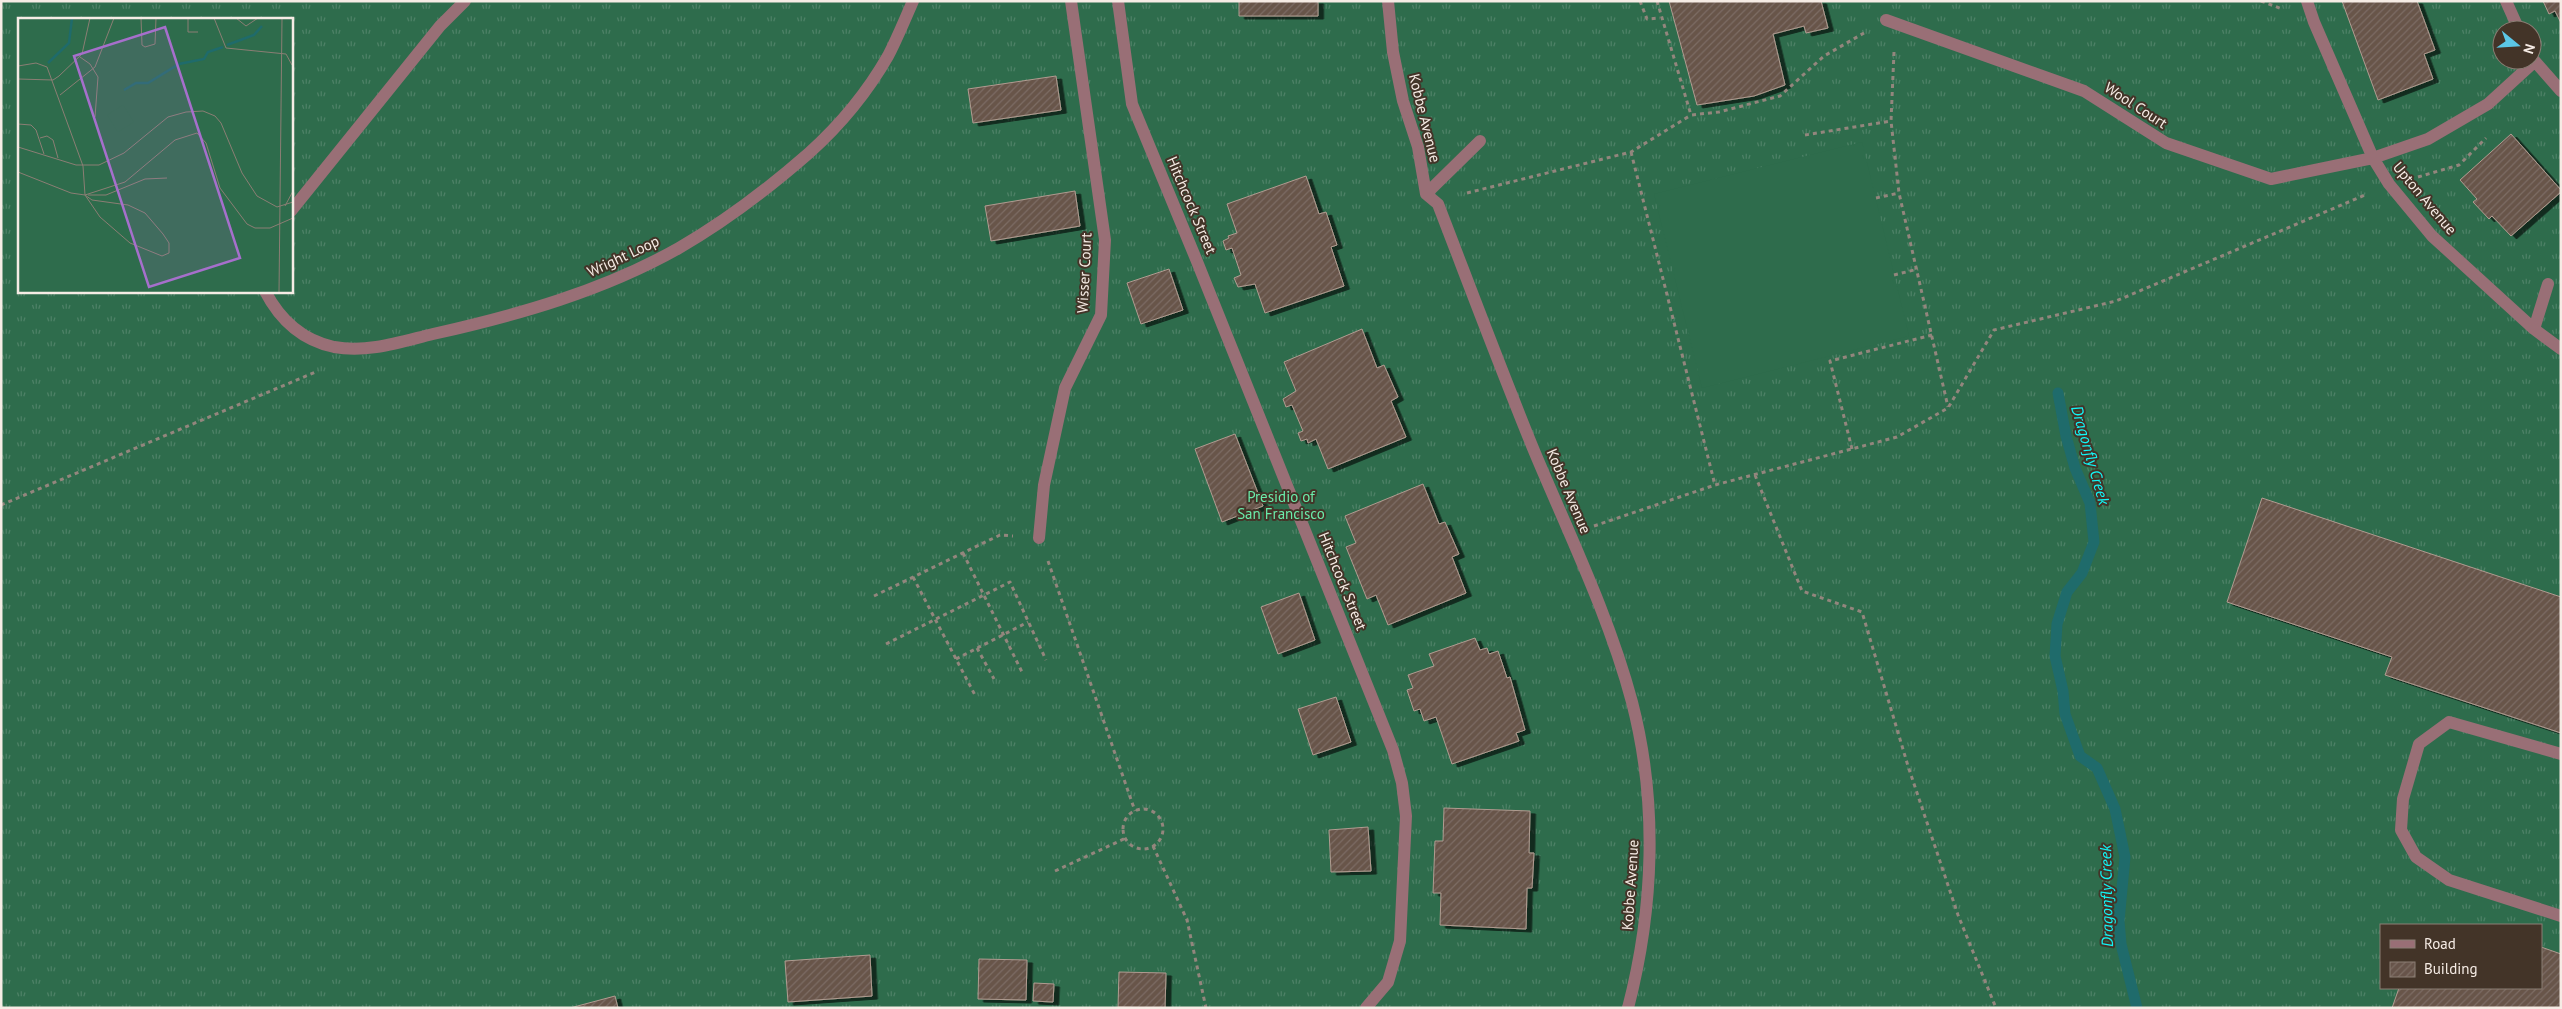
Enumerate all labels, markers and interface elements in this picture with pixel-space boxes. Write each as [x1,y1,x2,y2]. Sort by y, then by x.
inset map [18,18,292,292]
north arrow [2492,20,2542,70]
text: N [2519,42,2539,56]
street label: Kobbe Avenue [1405,72,1445,164]
street label: Wool Court [2101,78,2171,132]
street label: Hitchcock Street [1163,153,1221,257]
street label: Upton Avenue [2389,158,2461,238]
street label: Wright Loop [584,231,662,281]
street label: Wisser Court [1072,232,1096,314]
water label: Dragonfly Creek [2067,403,2115,508]
street label: Kobbe Avenue [1543,446,1595,536]
park label: Presidio of San Francisco [1237,487,1325,523]
street label: Hitchcock Street [1315,529,1371,633]
street label: Kobbe Avenue [1617,839,1643,931]
water label: Dragonfly Creek [2095,844,2117,947]
legend [2380,924,2542,989]
text: Road [2424,934,2456,953]
text: Building [2424,959,2478,978]

